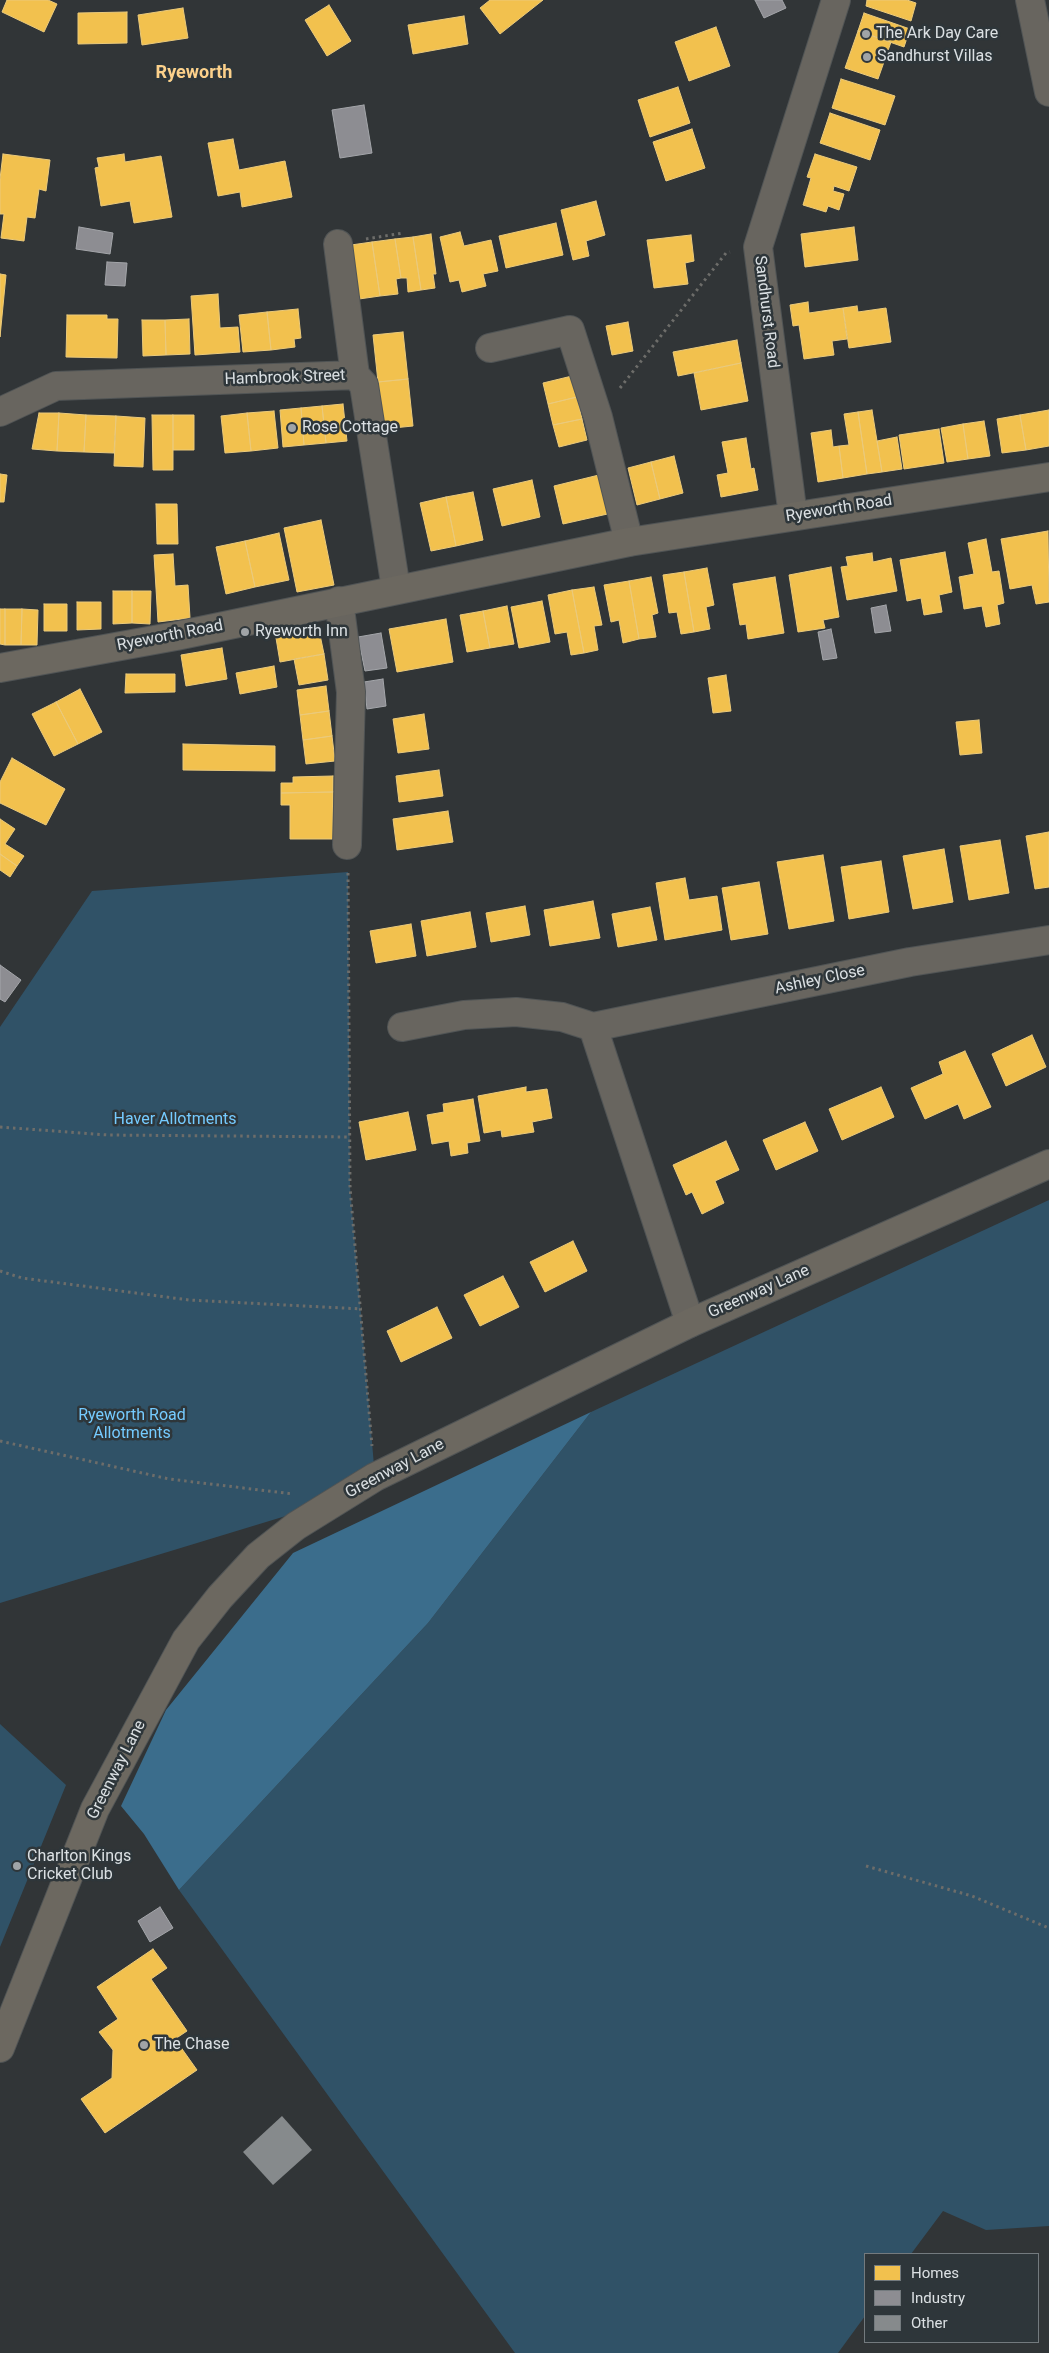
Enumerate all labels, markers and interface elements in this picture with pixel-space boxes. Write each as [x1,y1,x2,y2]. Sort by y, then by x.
place label: The Ark Day Care [876,24,998,44]
marker: The Ark Day Care [860,28,872,40]
place label: Sandhurst Villas [877,47,992,67]
marker: Sandhurst Villas [861,51,873,63]
district label: Ryeworth [156,62,232,84]
street label: Sandhurst Road [750,255,782,369]
street label: Hambrook Street [224,366,346,390]
place label: Rose Cottage [302,418,398,438]
marker: Rose Cottage [286,422,298,434]
street label: Ryeworth Road [784,491,894,527]
street label: Ryeworth Road [115,616,225,656]
place label: Ryeworth Inn [255,622,348,642]
marker: Ryeworth Inn [239,626,251,638]
street label: Ashley Close [773,961,867,999]
park label: Haver Allotments [114,1110,236,1130]
street label: Greenway Lane [705,1261,813,1323]
park label: Ryeworth Road Allotments [78,1406,186,1444]
street label: Greenway Lane [342,1435,448,1503]
street label: Greenway Lane [84,1717,150,1823]
place label: Charlton Kings Cricket Club [27,1847,131,1885]
marker: Charlton Kings Cricket Club [11,1860,23,1872]
place label: The Chase [154,2035,229,2055]
marker: The Chase [138,2039,150,2051]
legend [864,2253,1039,2343]
text: Homes [911,2264,959,2282]
text: Industry [911,2289,965,2307]
text: Other [911,2314,948,2332]

